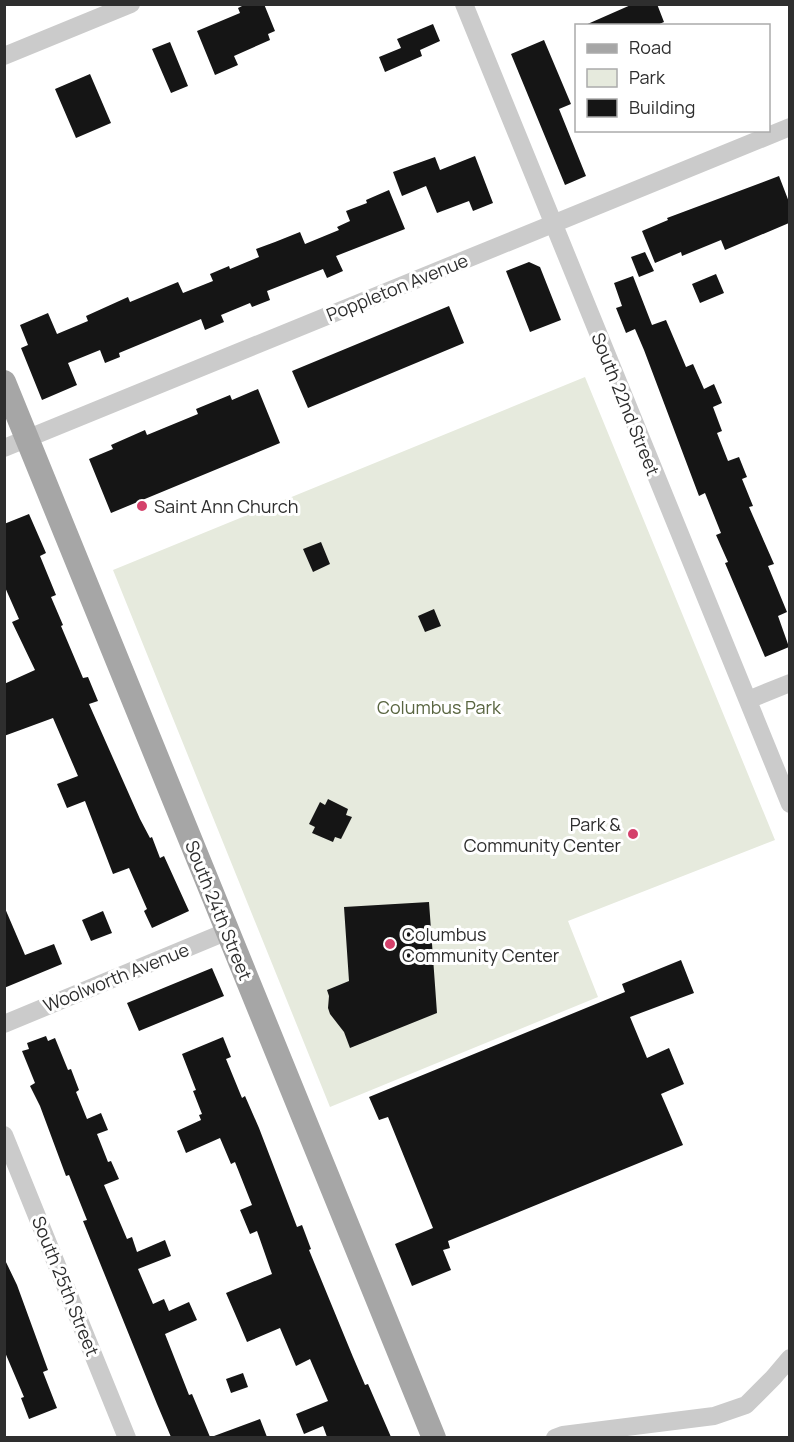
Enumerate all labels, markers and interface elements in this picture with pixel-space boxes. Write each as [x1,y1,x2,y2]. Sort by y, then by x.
legend [575,24,770,132]
text: Road [629,35,672,59]
text: Park [629,65,666,89]
text: Building [629,95,695,119]
street label: Poppleton Avenue [323,248,471,326]
street label: South 22nd Street [586,329,666,479]
place label: Saint Ann Church [154,494,298,518]
marker: Saint Ann Church [135,499,149,513]
park label: Columbus Park [377,695,502,719]
place label: Park & Community Center [464,812,622,857]
marker: Park & Community Center [626,827,640,841]
street label: South 24th Street [180,837,258,983]
place label: Columbus Community Center [402,922,560,967]
street label: Woolworth Avenue [40,937,192,1017]
marker: Columbus Community Center [383,937,397,951]
street label: South 25th Street [27,1212,105,1360]

